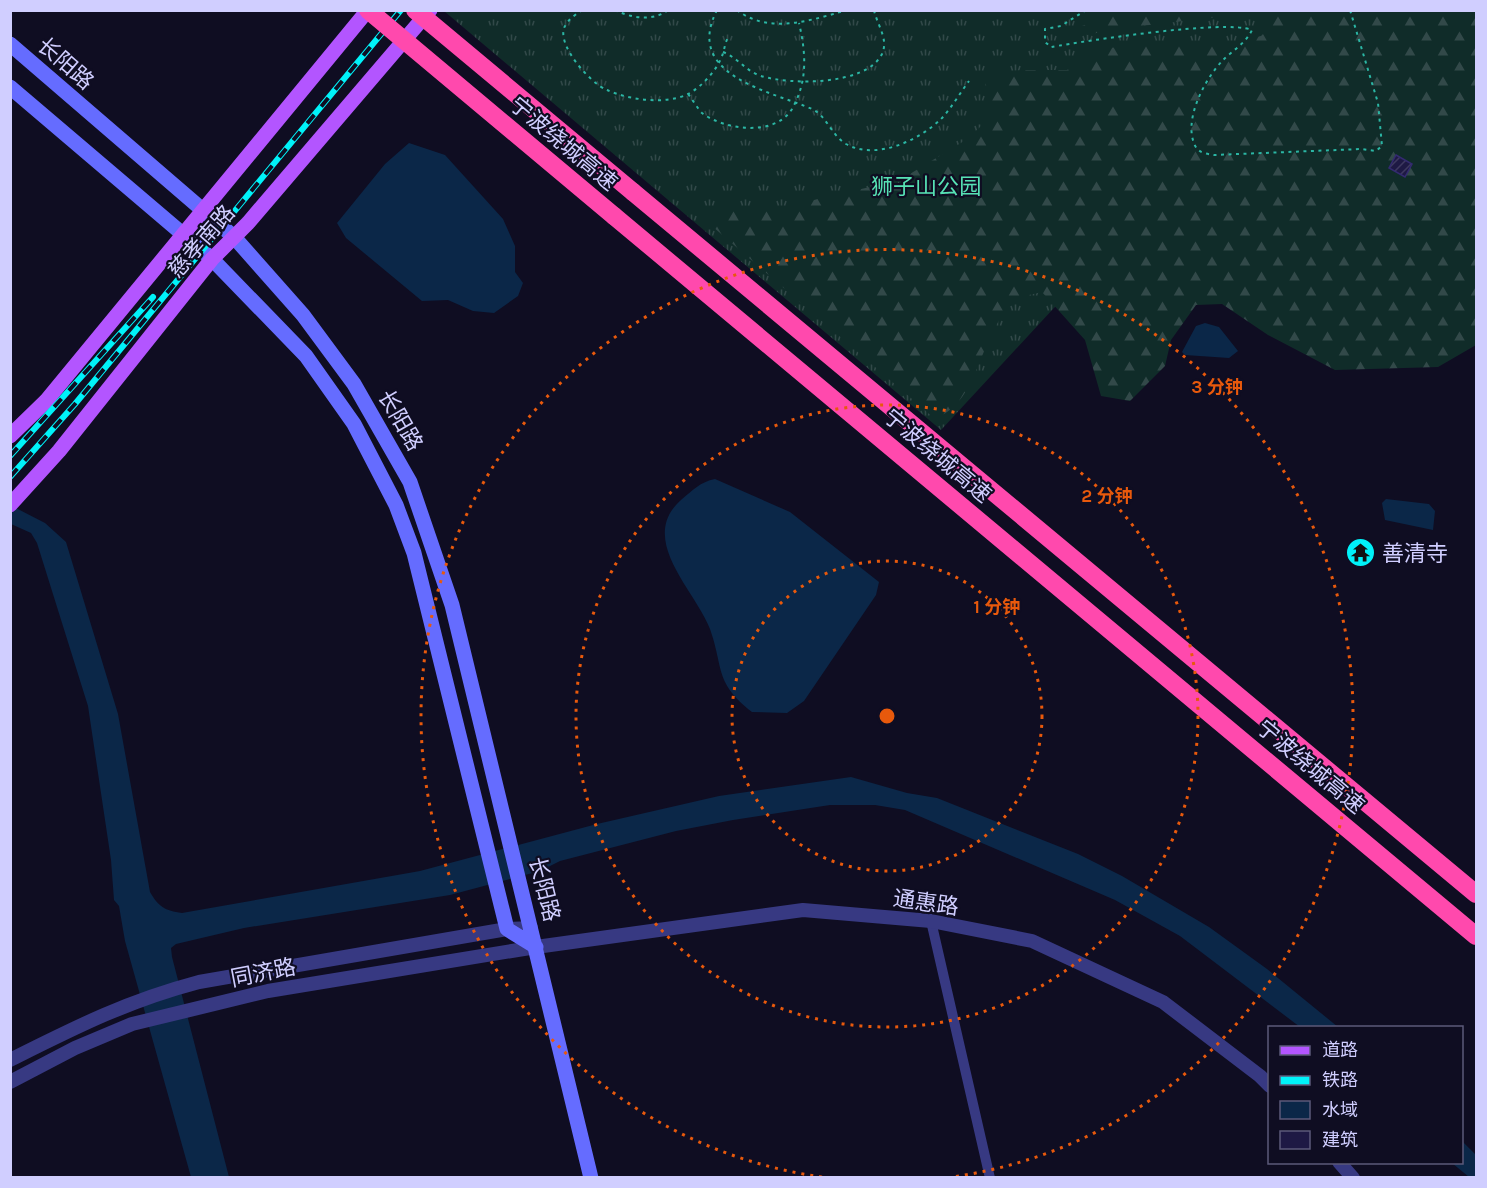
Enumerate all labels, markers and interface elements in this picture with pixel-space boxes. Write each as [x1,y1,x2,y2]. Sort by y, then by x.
street label: 长阳路 [32,32,99,95]
street label: 宁波绕城高速 [504,91,622,196]
park label: 狮子山公园 [871,174,981,200]
street label: 慈孝南路 [163,200,240,283]
text: 3 分钟 [1191,376,1243,398]
street label: 长阳路 [372,385,428,456]
street label: 宁波绕城高速 [878,403,996,508]
text: 2 分钟 [1081,485,1133,507]
temple icon: 善清寺 [1345,537,1377,569]
place label: 善清寺 [1382,541,1448,567]
text: 1 分钟 [974,596,1020,618]
centre of rings [877,706,897,726]
street label: 宁波绕城高速 [1251,714,1369,819]
street label: 长阳路 [523,854,565,924]
street label: 通惠路 [891,886,960,920]
street label: 同济路 [228,954,298,992]
legend [1268,1026,1463,1164]
text: 道路 [1322,1039,1358,1061]
text: 铁路 [1322,1069,1358,1091]
text: 水域 [1322,1099,1358,1121]
text: 建筑 [1322,1129,1358,1151]

